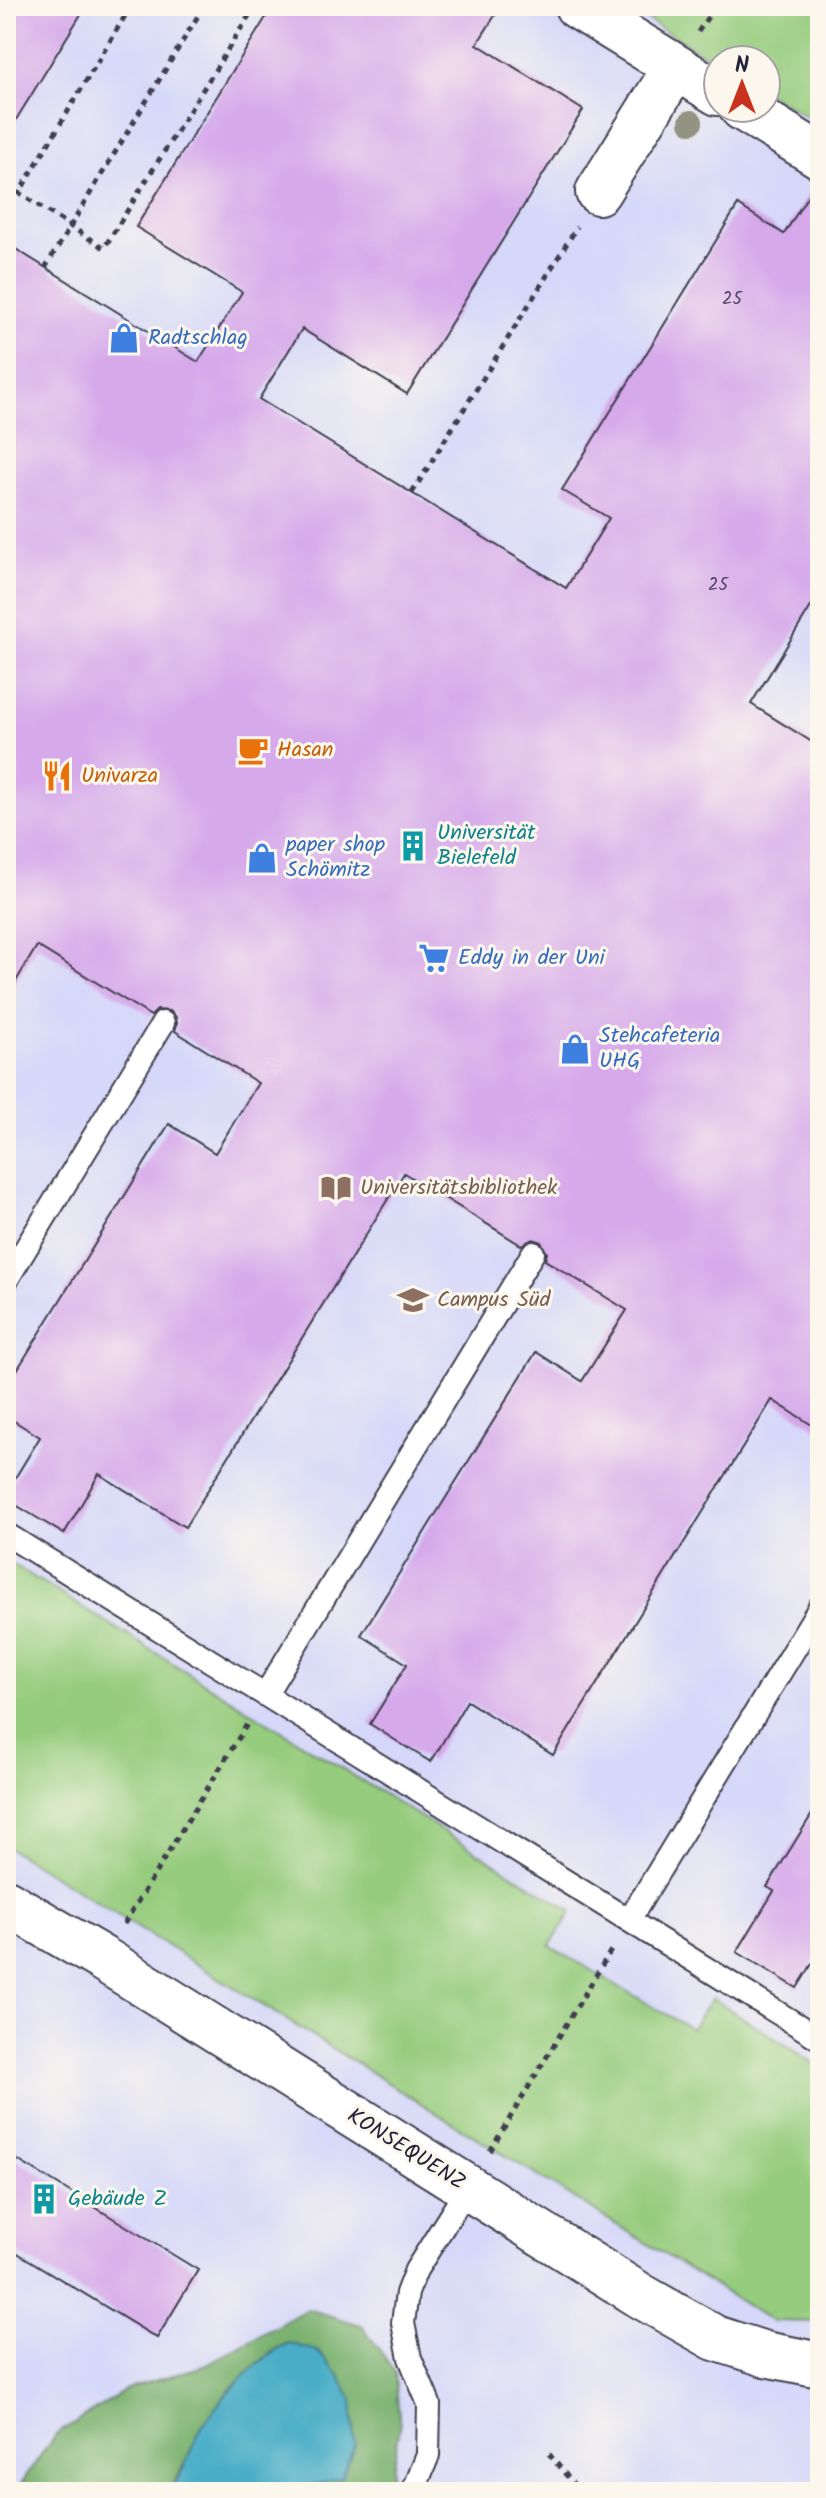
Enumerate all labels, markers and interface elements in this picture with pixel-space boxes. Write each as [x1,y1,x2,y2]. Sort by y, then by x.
north arrow [702,44,782,124]
text: N [735,49,749,84]
house number: 25 [722,285,743,314]
shop icon: Radtschlag [107,321,141,355]
place label: Radtschlag [148,321,248,356]
house number: 25 [708,571,729,600]
cafe icon: Hasan [236,733,270,767]
place label: Hasan [277,733,333,768]
restaurant icon: Univarza [40,759,74,793]
place label: Univarza [81,759,158,794]
place label: Universität Bielefeld [437,816,536,876]
place label: paper shop Schömitz [285,828,385,888]
building icon: Universität Bielefeld [396,829,430,863]
shop icon: paper shop Schömitz [245,841,279,875]
supermarket icon: Eddy in der Uni [417,941,451,975]
place label: Eddy in der Uni [458,941,606,976]
place label: Stehcafeteria UHG [599,1019,720,1079]
shop icon: Stehcafeteria UHG [558,1032,592,1066]
library icon: Universitätsbibliothek [319,1171,353,1205]
place label: Universitätsbibliothek [360,1171,558,1206]
school or university icon: Campus Süd [396,1283,430,1317]
place label: Campus Süd [437,1283,552,1318]
street label: KONSEQUENZ [340,2099,472,2201]
building icon: Gebäude Z [27,2182,61,2216]
place label: Gebäude Z [68,2182,167,2217]

